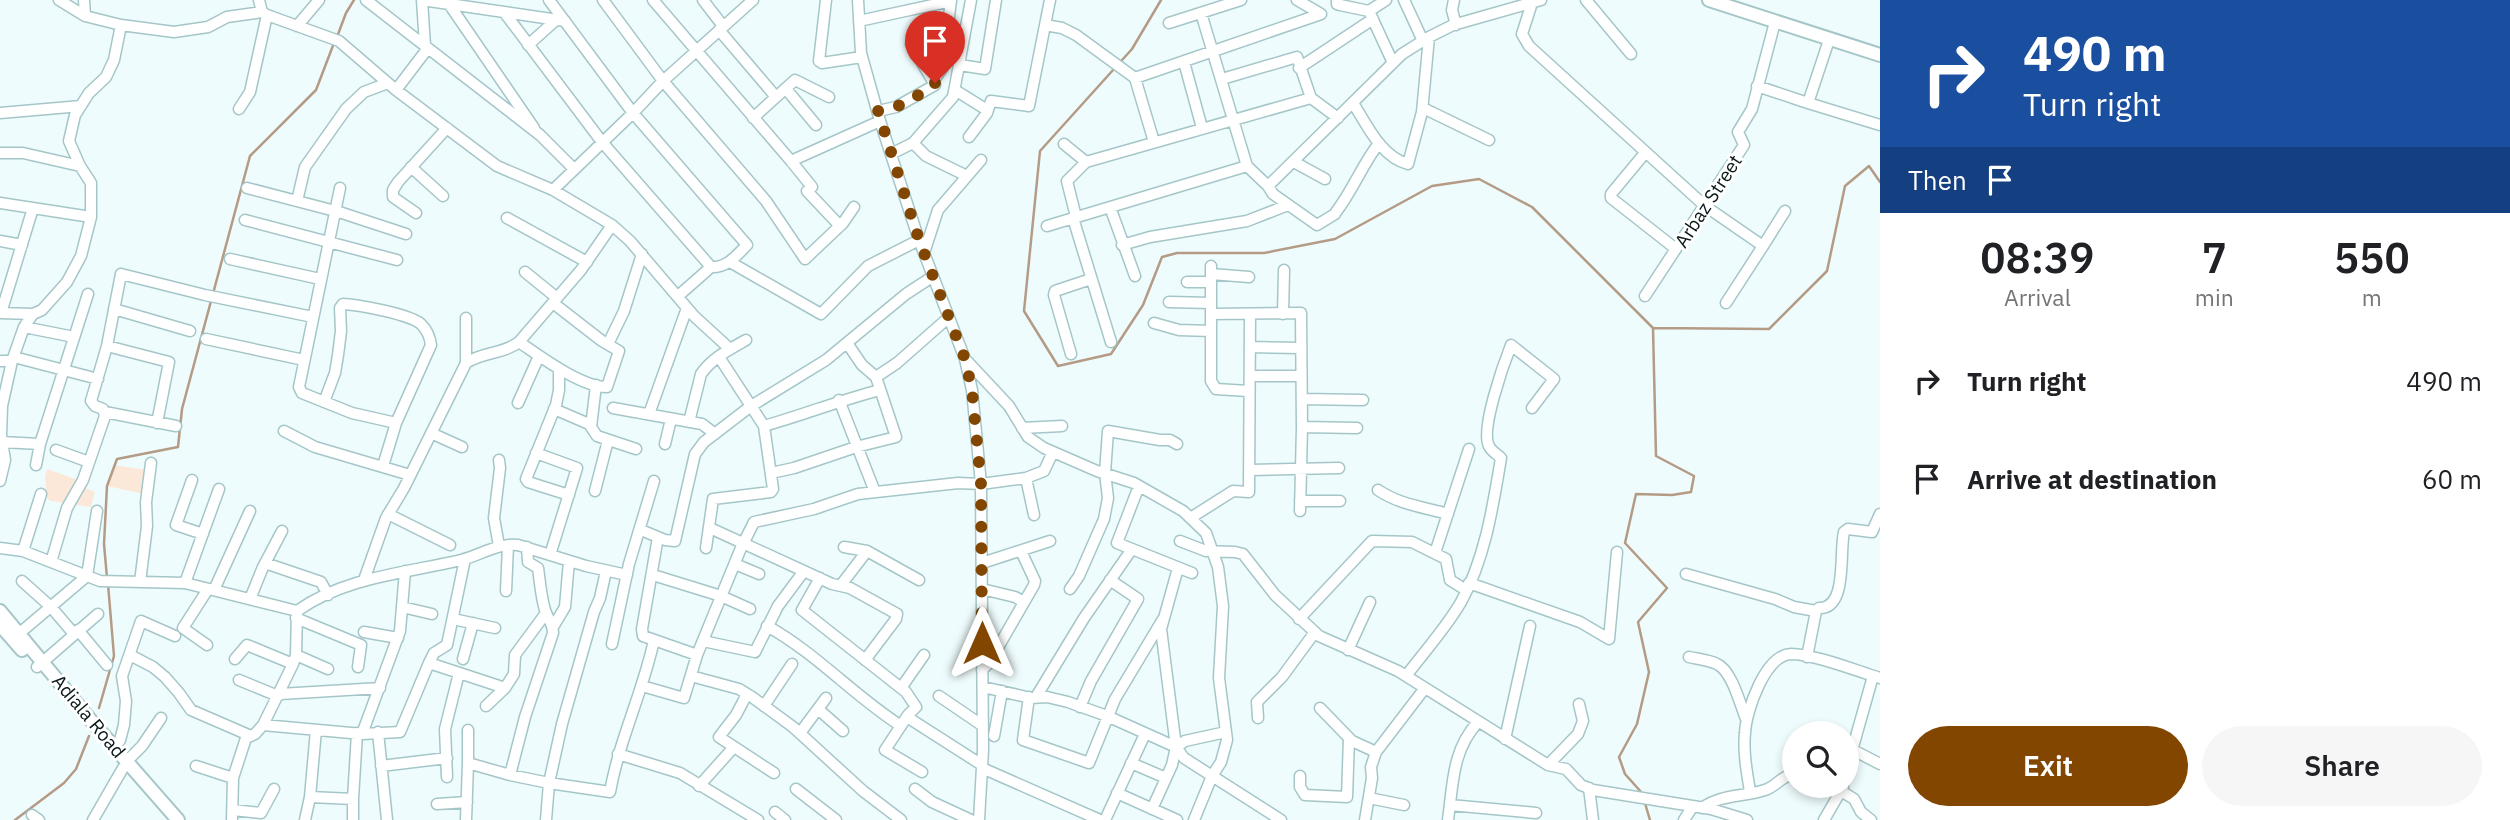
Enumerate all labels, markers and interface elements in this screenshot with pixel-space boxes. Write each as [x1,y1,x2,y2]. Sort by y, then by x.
pin [905,11,965,83]
text: 490 m [2023,21,2167,84]
icon: arrive [916,22,954,60]
icon: right [1908,28,1999,119]
text: Turn right [2023,83,2161,125]
street label: Arbaz Street [1669,150,1747,252]
icon: arrive [1981,161,2019,199]
text: Then [1908,163,1967,197]
text: 08:39 [1980,230,2095,285]
text: 7 [2202,230,2227,285]
text: 550 [2334,230,2410,285]
text: Arrival [2004,282,2071,312]
text: min [2195,282,2234,312]
text: m [2362,282,2382,312]
icon: right [1908,362,1946,400]
text: Turn right [1967,364,2086,398]
text: 490 m [2406,364,2482,398]
icon: arrive [1908,460,1946,498]
text: Arrive at destination [1967,462,2217,496]
text: 60 m [2422,462,2482,496]
position arrow [945,606,1019,680]
street label: Adiala Road [47,669,131,763]
map controls [1782,721,1859,798]
button: search [1782,721,1859,798]
button: Exit [1908,726,2188,806]
button: Share [2202,726,2482,806]

